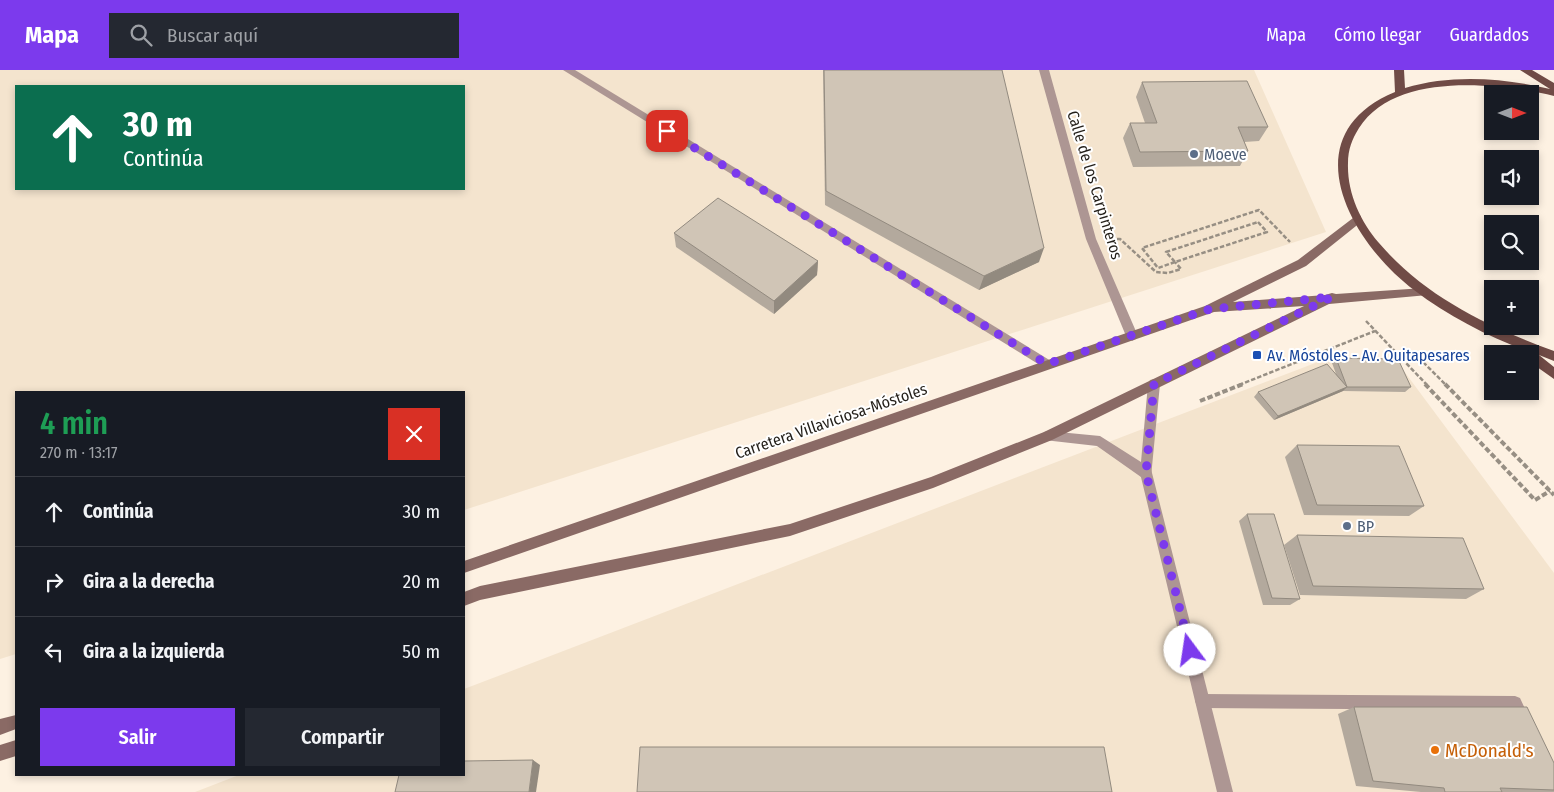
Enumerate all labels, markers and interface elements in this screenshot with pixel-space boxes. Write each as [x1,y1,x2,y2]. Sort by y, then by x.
search box [109,13,459,58]
text: Mapa [25,21,79,49]
icon: search [127,21,155,49]
text: Buscar aquí [167,24,258,47]
text: Mapa [1266,24,1306,46]
text: Cómo llegar [1334,24,1421,46]
text: Guardados [1449,24,1529,46]
north arrow [1484,85,1539,140]
map controls [1484,85,1539,400]
text: 30 m [123,103,193,145]
icon: ahead [40,105,105,170]
street label: Calle de los Carpinteros [1063,108,1127,262]
pin [646,110,688,152]
icon: arrive [653,117,681,145]
text: Continúa [123,145,204,172]
place label: Moeve [1204,145,1247,164]
marker: Moeve [1188,148,1200,160]
button: sound [1484,150,1539,205]
button: search [1484,215,1539,270]
button: + [1484,280,1539,335]
button: − [1484,345,1539,400]
place label: Av. Móstoles - Av. Quitapesares [1267,346,1470,365]
marker: Av. Móstoles - Av. Quitapesares [1251,349,1263,361]
street label: Carretera Villaviciosa-Móstoles [732,379,930,463]
text: 4 min [40,406,108,442]
button: close [388,408,440,460]
text: 270 m · 13:17 [40,443,117,462]
icon: ahead [40,498,68,526]
text: Continúa [83,500,154,523]
text: 30 m [402,500,440,523]
place label: BP [1357,517,1374,536]
marker: BP [1341,520,1353,532]
icon: right [40,568,68,596]
text: Gira a la derecha [83,570,215,593]
text: 20 m [403,570,440,593]
position arrow [1163,623,1215,675]
icon: left [40,638,68,666]
text: Gira a la izquierda [83,640,225,663]
text: 50 m [402,640,440,663]
button: Salir [40,708,235,766]
button: Compartir [245,708,440,766]
place label: McDonald's [1445,739,1534,762]
marker: McDonald's [1429,744,1441,756]

